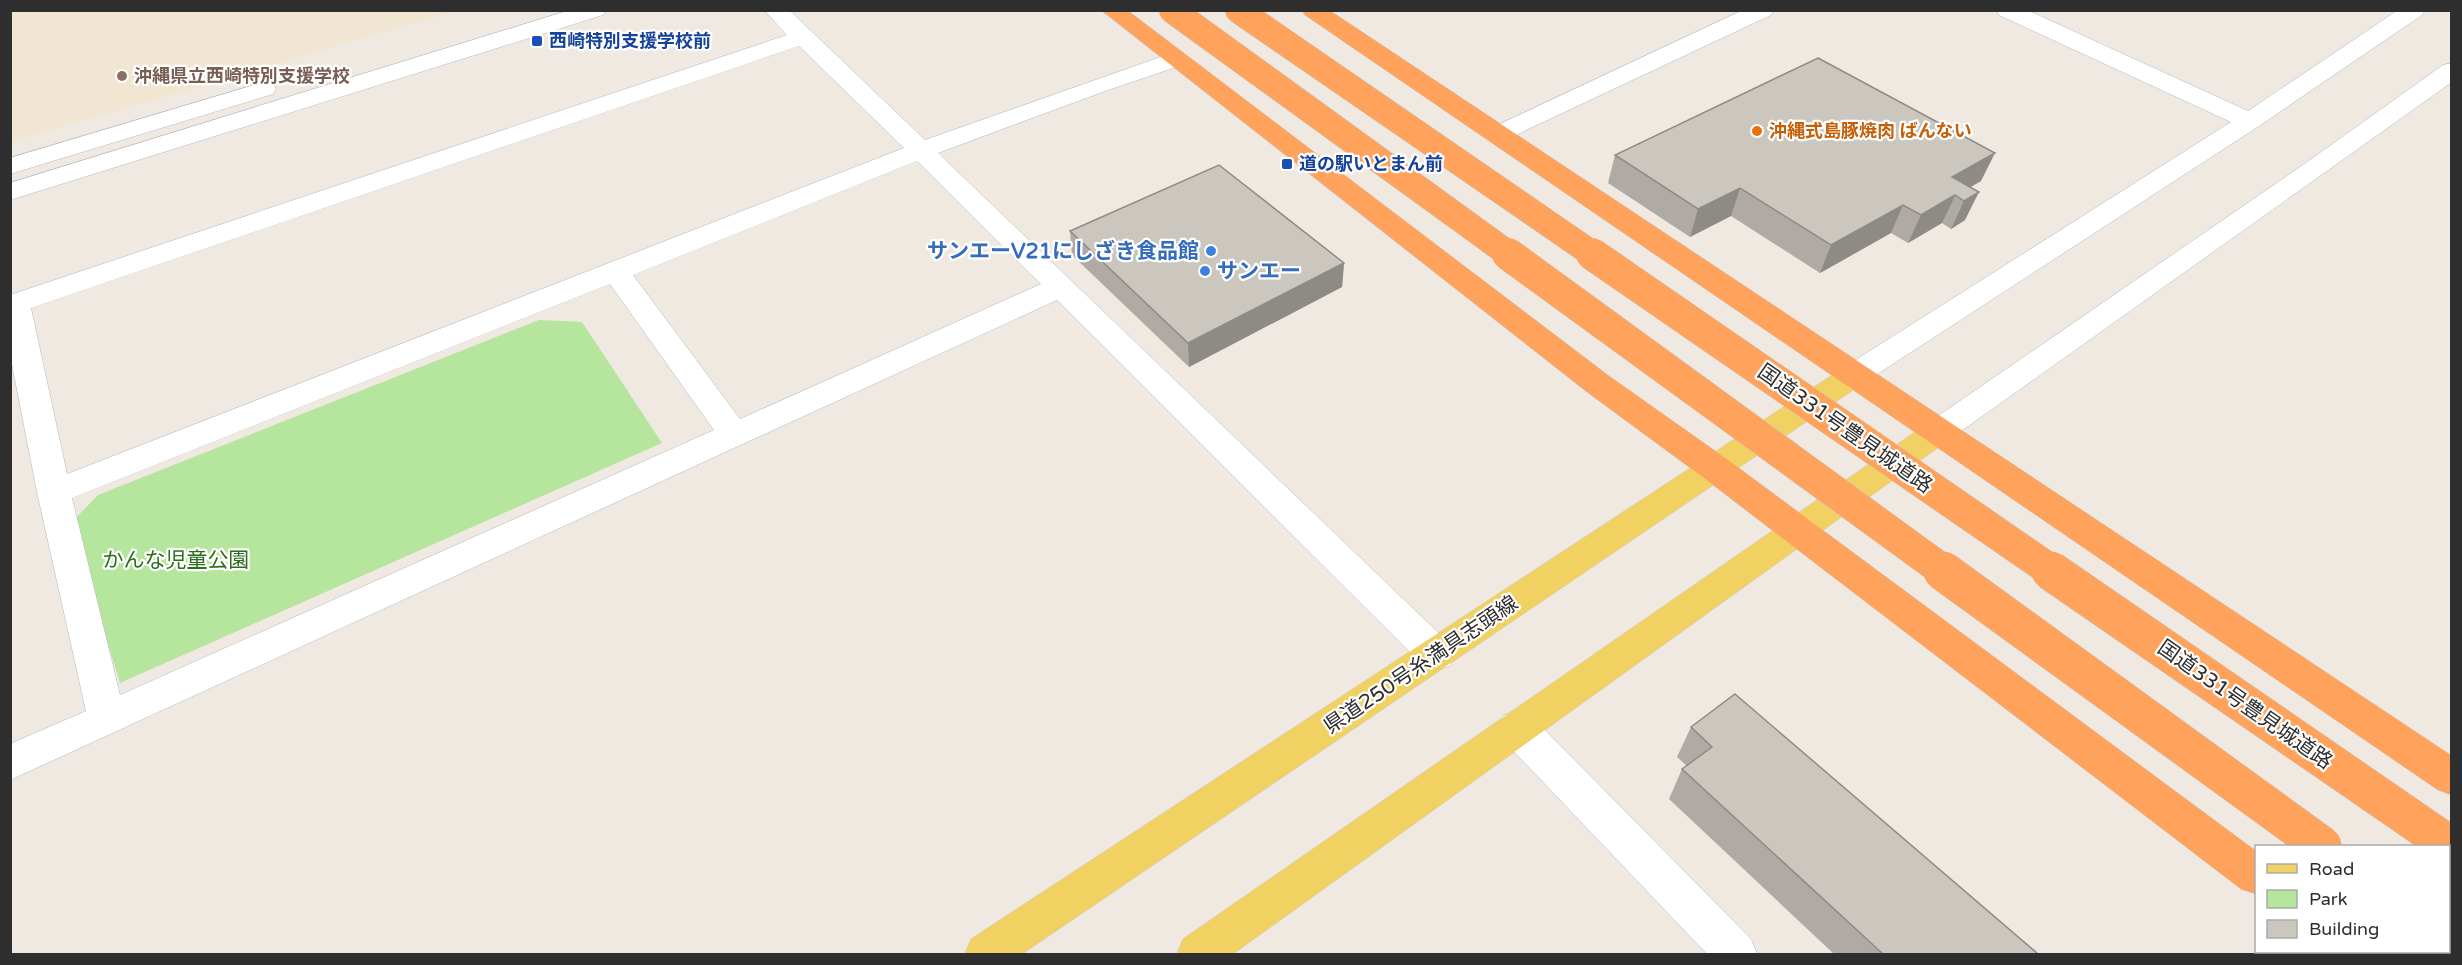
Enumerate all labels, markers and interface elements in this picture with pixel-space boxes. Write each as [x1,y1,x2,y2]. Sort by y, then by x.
place label: 西崎特別支援学校前 [549,30,711,52]
marker: 西崎特別支援学校前 [530,34,544,48]
place label: 沖縄県立西崎特別支援学校 [134,65,350,87]
marker: 沖縄県立西崎特別支援学校 [115,69,129,83]
place label: 沖縄式島豚焼肉 ばんない [1769,120,1972,142]
marker: 沖縄式島豚焼肉 ばんない [1750,124,1764,138]
place label: 道の駅いとまん前 [1299,153,1443,175]
marker: 道の駅いとまん前 [1280,157,1294,171]
place label: サンエーV21にしざき食品館 [927,239,1199,264]
marker: サンエーV21にしざき食品館 [1204,244,1218,258]
place label: サンエー [1217,259,1301,284]
marker: サンエー [1198,264,1212,278]
street label: 国道331号豊見城道路 [1753,359,1937,499]
park label: かんな児童公園 [103,548,250,573]
street label: 県道250号糸満具志頭線 [1319,591,1523,739]
street label: 国道331号豊見城道路 [2153,635,2337,775]
legend [2255,845,2450,953]
text: Road [2309,858,2354,880]
text: Park [2309,888,2348,910]
text: Building [2309,918,2379,940]

